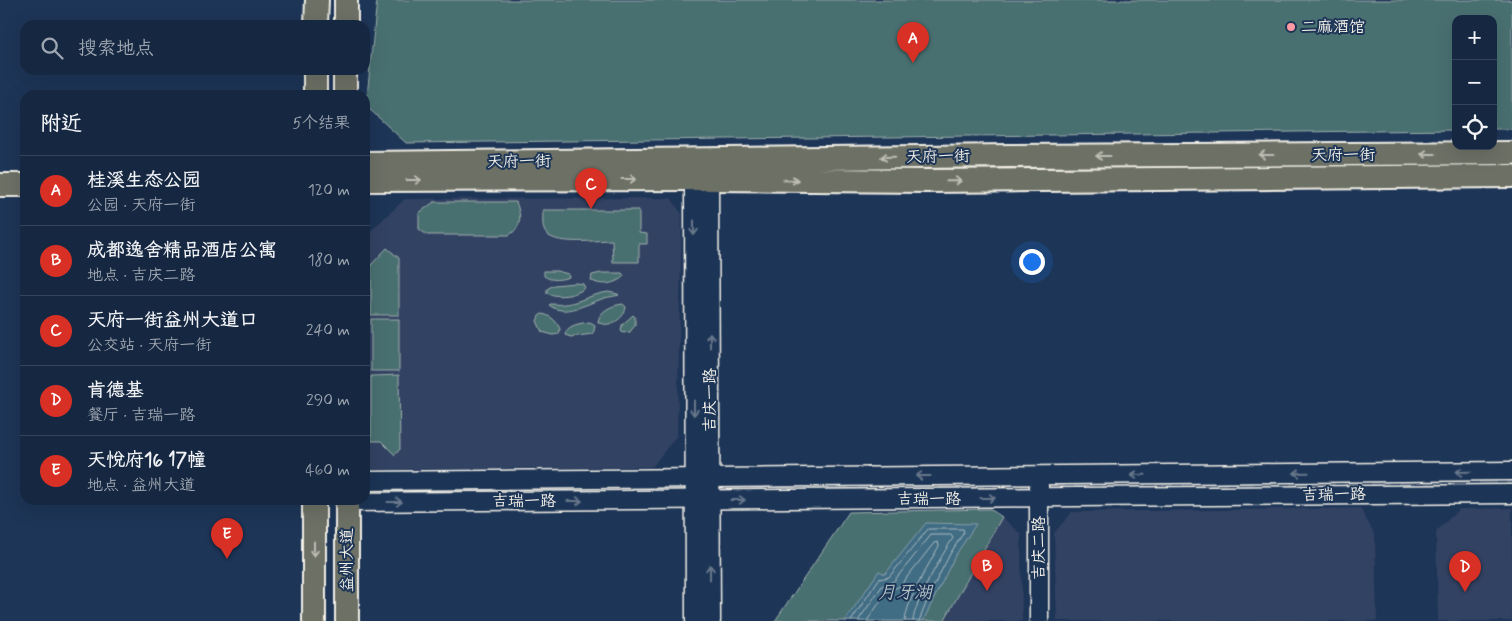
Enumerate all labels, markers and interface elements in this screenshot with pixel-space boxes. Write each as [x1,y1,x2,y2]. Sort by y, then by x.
map controls [1452,15,1497,150]
button: + [1452,15,1497,60]
place label: 二麻酒馆 [1301,17,1365,38]
search box [20,20,370,75]
marker: 二麻酒馆 [1285,21,1297,33]
pin: A [897,22,929,63]
icon: search [38,34,66,62]
text: 搜索地点 [78,36,154,61]
button: − [1452,60,1497,105]
button: locate [1452,105,1497,150]
text: 附近 [40,110,82,138]
text: 5个结果 [292,113,350,134]
street label: 天府一街 [1311,145,1375,166]
street label: 天府一街 [906,146,970,168]
one-way arrow [1421,149,1437,159]
one-way arrow [1258,150,1274,160]
street label: 天府一街 [487,151,551,173]
one-way arrow [1096,151,1112,161]
one-way arrow [881,152,897,162]
text: 桂溪生态公园 [87,168,201,193]
pin: C [575,168,607,209]
one-way arrow [620,174,636,184]
one-way arrow [405,175,421,185]
one-way arrow [782,175,799,185]
one-way arrow [945,176,961,186]
text: A [51,180,61,201]
text: 120 m [308,180,350,201]
text: 公园 · 天府一街 [87,195,195,216]
one-way arrow [689,220,699,236]
text: 成都逸舍精品酒店公寓 [87,238,277,263]
your location [1019,249,1045,275]
text: B [51,250,61,271]
text: 180 m [307,250,350,271]
text: 地点 · 吉庆二路 [87,265,195,286]
text: 天府一街益州大道口 [87,308,258,333]
text: C [50,320,62,341]
text: 240 m [306,320,350,341]
one-way arrow [705,332,715,348]
text: 公交站 · 天府一街 [87,335,211,356]
street label: 吉庆一路 [700,368,721,432]
text: 肯德基 [87,378,144,403]
text: D [50,390,62,411]
text: 290 m [306,390,350,411]
one-way arrow [689,400,699,416]
text: 餐厅 · 吉瑞一路 [87,405,195,426]
text: 天悦府16 17幢 [87,448,206,473]
text: E [51,460,61,481]
text: 460 m [305,460,350,481]
one-way arrow [1456,467,1472,476]
one-way arrow [1293,468,1310,478]
one-way arrow [1131,470,1147,479]
one-way arrow [916,471,932,481]
text: 地点 · 益州大道 [87,475,195,496]
street label: 吉瑞一路 [1302,484,1366,506]
street label: 吉瑞一路 [897,489,961,510]
street label: 吉瑞一路 [492,491,556,512]
one-way arrow [980,493,996,503]
one-way arrow [730,495,746,505]
one-way arrow [567,496,583,506]
one-way arrow [387,497,403,507]
street label: 吉庆二路 [1029,516,1050,580]
pin: E [211,518,243,559]
street label: 益州大道 [337,528,358,592]
one-way arrow [309,540,319,556]
pin: B [971,550,1003,591]
pin: D [1449,551,1481,592]
one-way arrow [705,565,715,581]
water label: 月牙湖 [878,581,934,605]

